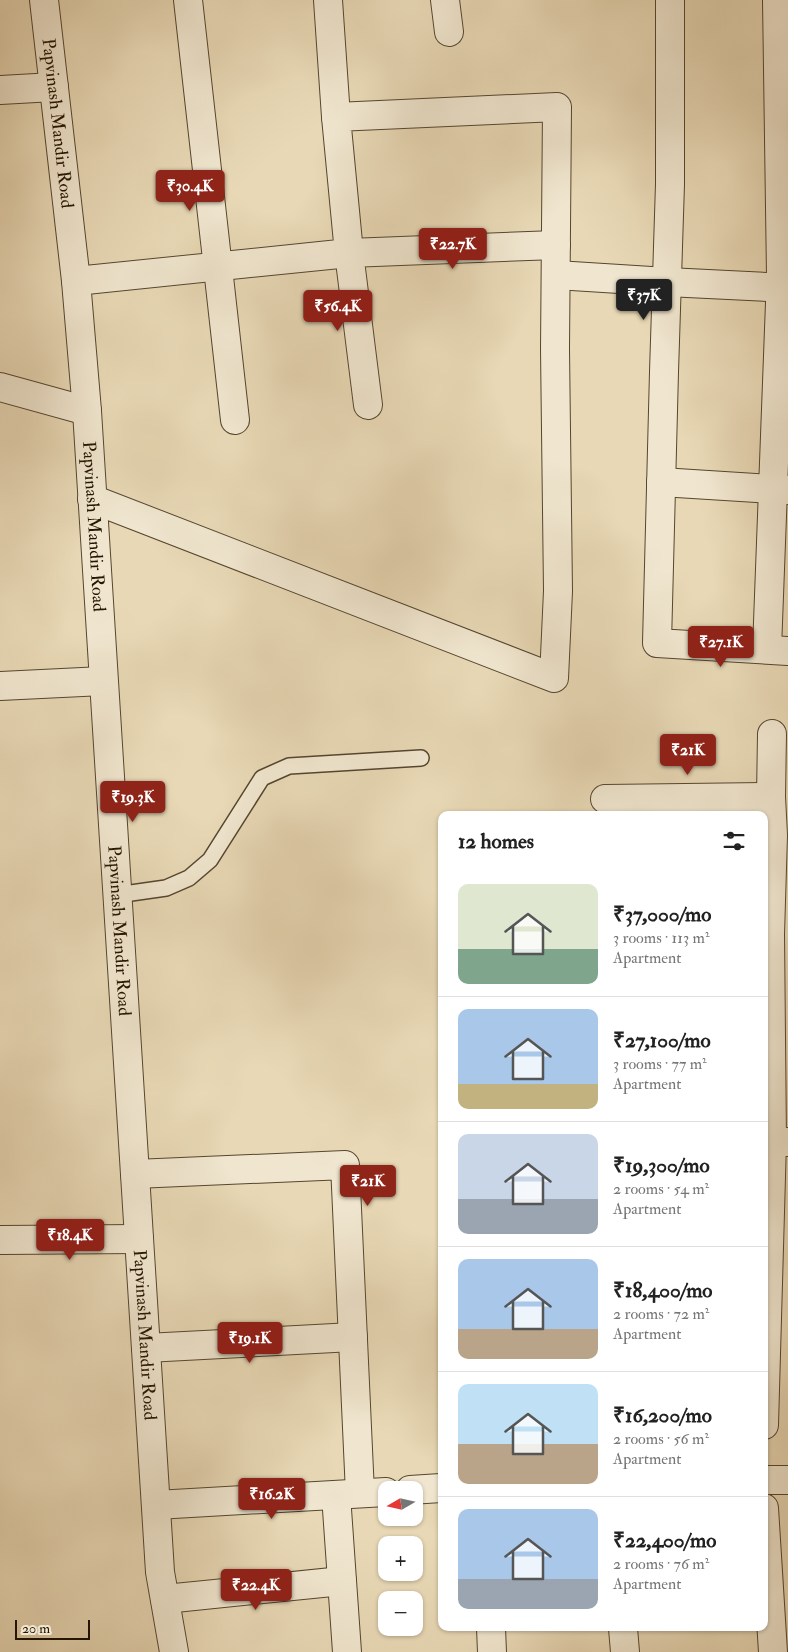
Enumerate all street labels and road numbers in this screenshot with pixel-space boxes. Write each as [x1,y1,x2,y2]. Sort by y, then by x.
street label: Papvinash Mandir Road [37,37,79,210]
street label: Papvinash Mandir Road [77,440,111,613]
street label: Papvinash Mandir Road [103,845,137,1017]
street label: Papvinash Mandir Road [128,1249,162,1421]

